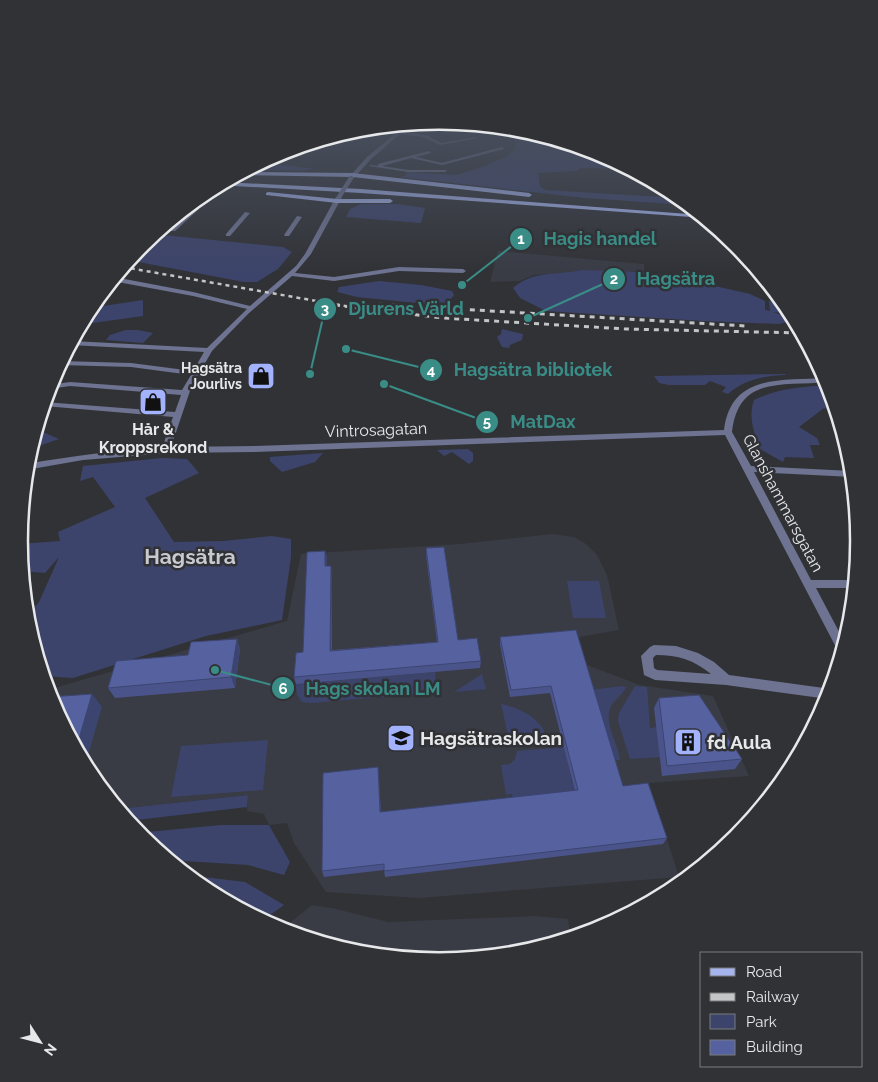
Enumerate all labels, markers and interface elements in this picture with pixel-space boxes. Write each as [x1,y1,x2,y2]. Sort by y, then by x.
callout: Hagis handel [509,222,667,255]
text: Hagis handel [543,228,657,249]
text: 1 [517,230,525,248]
callout: Hagsätra [601,262,725,295]
text: Hagsätra [637,268,715,289]
text: 2 [610,270,618,288]
callout: Djurens Värld [313,293,474,326]
text: Djurens Värld [348,298,464,319]
text: 3 [321,300,329,318]
callout: Hagsätra bibliotek [419,353,622,386]
text: Hagsätra bibliotek [454,359,613,380]
place label: Hagsätra Jourlivs [181,360,242,392]
shop icon: Hagsätra Jourlivs [246,361,276,391]
text: 4 [427,361,436,379]
shop icon: Hår & Kroppsrekond [138,387,168,417]
callout: MatDax [475,405,585,438]
text: MatDax [510,411,576,432]
text: 5 [483,413,491,431]
street label: Vintrosagatan [325,419,427,441]
place label: Hår & Kroppsrekond [99,420,207,457]
street label: Glanshammarsgatan [739,431,827,575]
district label: Hagsätra [144,544,236,569]
callout: Hags skolan LM [271,672,451,705]
text: Hags skolan LM [306,678,440,699]
text: 6 [278,680,288,698]
school or university icon: Hagsätraskolan [386,723,416,753]
place label: Hagsätraskolan [420,727,562,749]
building icon: fd Aula [673,727,703,757]
place label: fd Aula [707,731,772,753]
legend [700,952,863,1067]
text: Road [746,963,782,981]
text: Railway [746,988,799,1006]
text: Park [746,1013,777,1031]
north arrow [15,1017,65,1067]
text: Building [746,1038,803,1056]
text: N [41,1041,60,1059]

